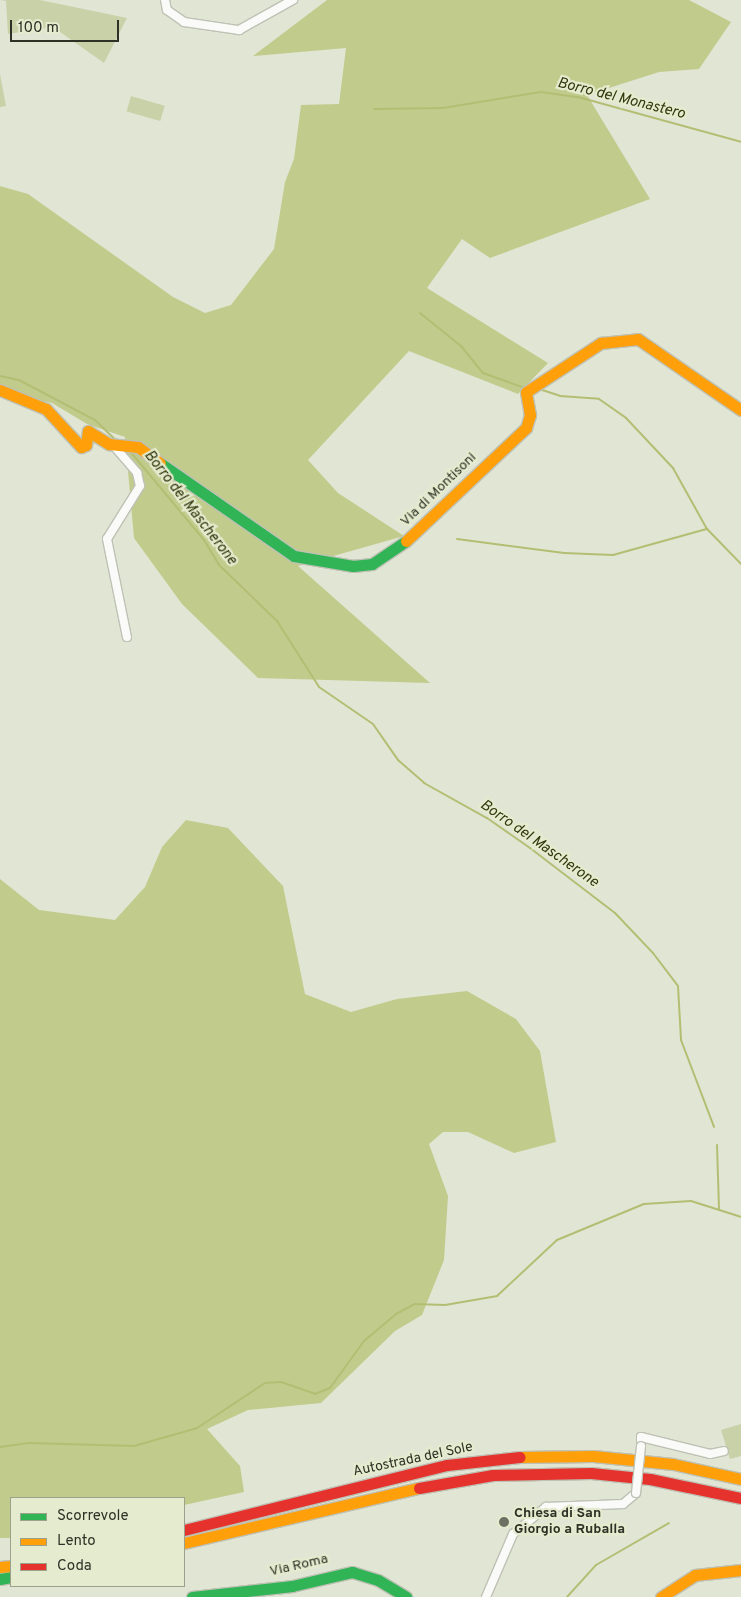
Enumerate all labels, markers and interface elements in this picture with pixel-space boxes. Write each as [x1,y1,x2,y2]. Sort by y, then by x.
scale bar [12,10,121,42]
text: 100 m [18,19,59,38]
water label: Borro del Monastero [555,74,687,124]
water label: Borro del Mascherone [140,447,240,569]
street label: Via di Montisoni [398,450,480,530]
water label: Borro del Mascherone [476,796,602,892]
street label: Autostrada del Sole [352,1439,474,1481]
legend [10,1497,185,1587]
place label: Chiesa di San Giorgio a Ruballa [514,1506,625,1538]
text: Scorrevole [57,1507,129,1526]
marker: Chiesa di San Giorgio a Ruballa [498,1516,510,1528]
text: Lento [57,1532,96,1551]
street label: Via Roma [268,1551,330,1581]
text: Coda [57,1557,92,1576]

